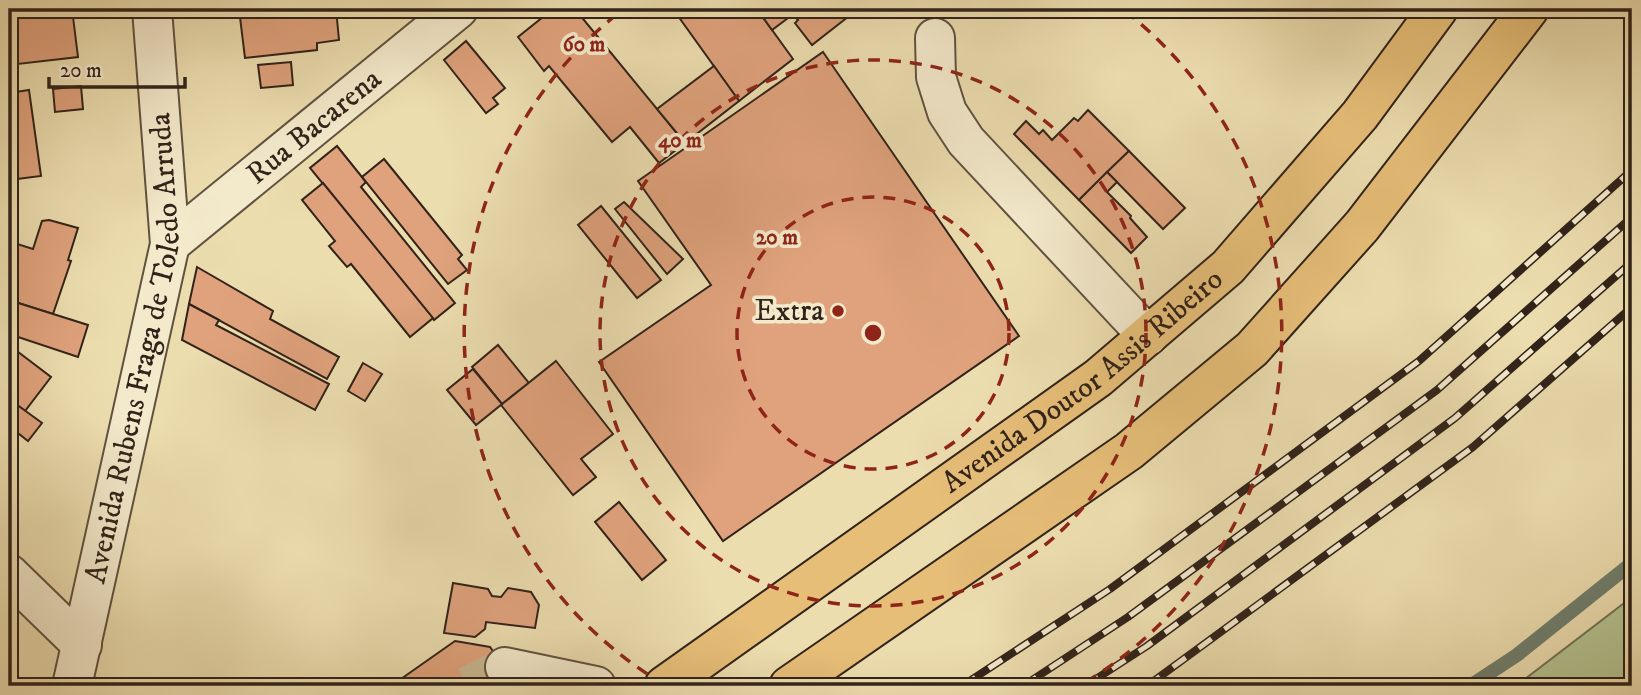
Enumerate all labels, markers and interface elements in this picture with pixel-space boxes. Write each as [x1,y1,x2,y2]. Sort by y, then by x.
text: 60 m [563,32,605,58]
scale bar [49,46,186,90]
text: 20 m [60,58,102,84]
street label: Rua Bacarena [239,60,389,192]
street label: Avenida Rubens Fraga de Toledo Arruda [77,111,188,587]
text: 40 m [658,128,702,154]
text: 20 m [756,225,798,251]
street label: Avenida Doutor Assis Ribeiro [935,261,1231,501]
place label: Extra [755,293,824,330]
marker: Extra [830,303,846,319]
centre of rings [861,321,885,345]

